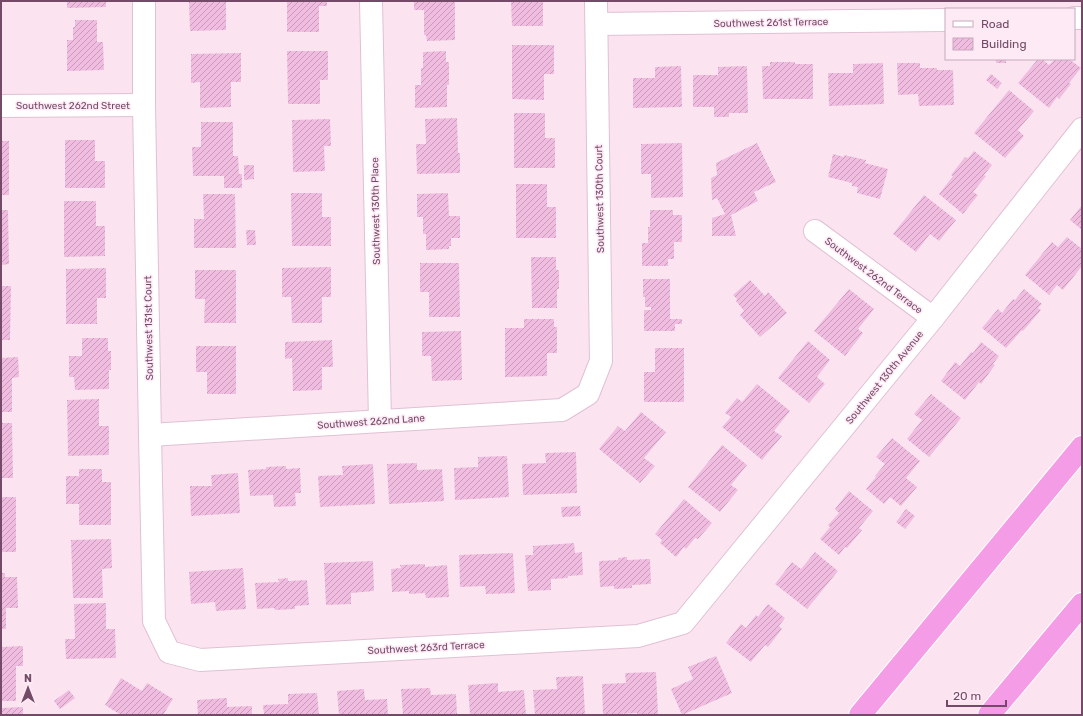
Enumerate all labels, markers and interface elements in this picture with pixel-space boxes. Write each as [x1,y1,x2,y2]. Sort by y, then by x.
legend [945,8,1075,60]
street label: Southwest 261st Terrace [714,16,829,30]
text: Road [981,17,1009,31]
text: Building [981,37,1027,51]
street label: Southwest 262nd Street [16,100,130,112]
street label: Southwest 130th Court [593,145,607,253]
street label: Southwest 130th Place [369,157,383,265]
street label: Southwest 262nd Terrace [822,235,925,317]
street label: Southwest 131st Court [142,275,156,380]
street label: Southwest 130th Avenue [843,328,926,427]
street label: Southwest 262nd Lane [317,412,426,432]
street label: Southwest 263rd Terrace [367,639,485,657]
north arrow [8,668,48,708]
text: N [24,672,32,685]
scale bar [947,682,1006,708]
text: 20 m [953,689,981,703]

